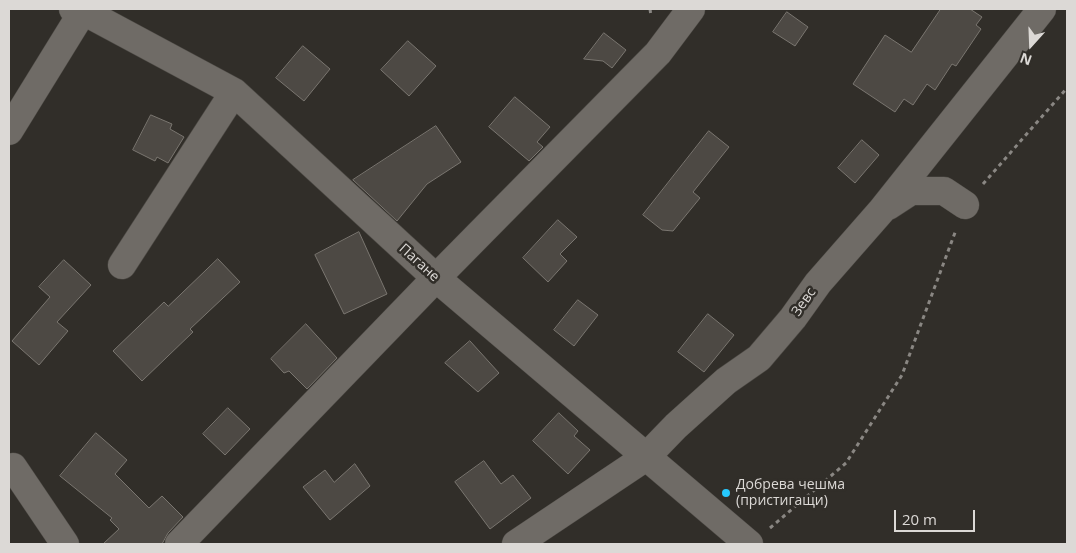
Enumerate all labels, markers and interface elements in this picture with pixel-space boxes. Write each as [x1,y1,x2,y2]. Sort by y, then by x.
north arrow [1006,20,1056,70]
text: N [1017,49,1034,70]
street label: Пагане [395,241,443,285]
street label: Зевс [788,285,820,319]
place label: Добрева чешма (пристигащи) [736,477,845,510]
marker: Добрева чешма (пристигащи) [720,487,732,499]
scale bar [896,500,977,532]
text: 20 m [902,509,937,529]

